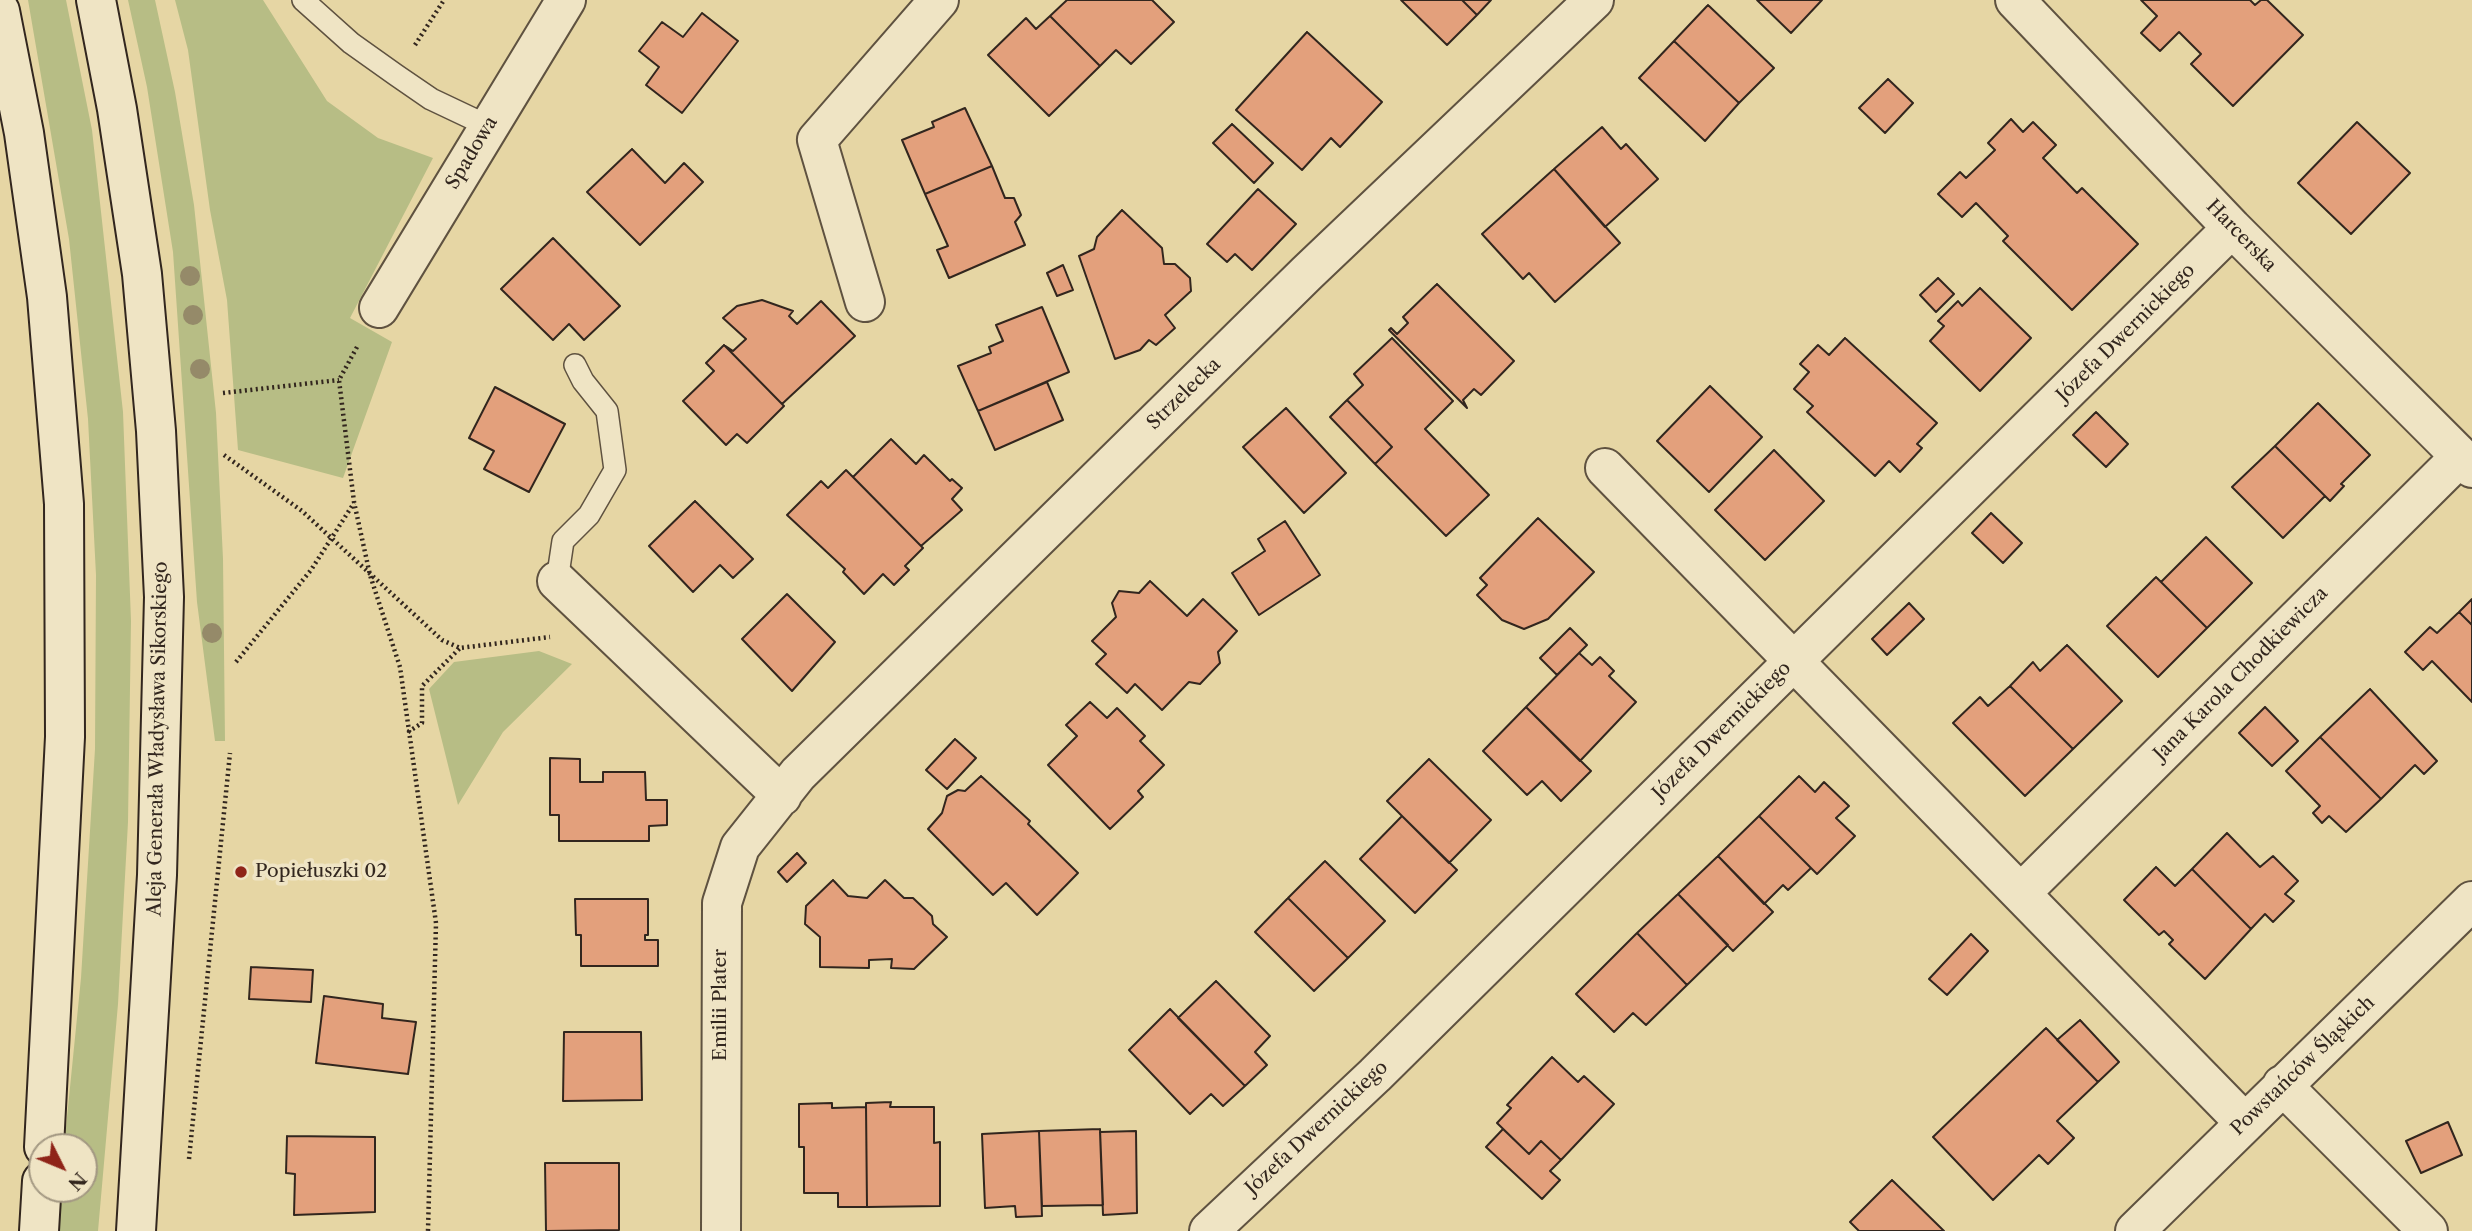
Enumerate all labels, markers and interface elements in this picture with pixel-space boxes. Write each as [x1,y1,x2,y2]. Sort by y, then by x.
street label: Spadowa [441,112,503,194]
street label: Harcerska [2201,195,2281,277]
street label: Józefa Dwernickiego [2052,259,2200,407]
street label: Strzelecka [1142,353,1226,435]
street label: Aleja Generała Władysława Sikorskiego [144,561,172,917]
street label: Jana Karola Chodkiewicza [2149,582,2333,766]
street label: Józefa Dwernickiego [1648,657,1796,805]
place label: Popiełuszki 02 [255,861,387,883]
marker: Popiełuszki 02 [233,864,249,880]
street label: Emilii Plater [710,949,732,1061]
street label: Powstańców Śląskich [2226,991,2380,1141]
street label: Józefa Dwernickiego [1241,1056,1393,1200]
north arrow [28,1133,98,1203]
text: N [63,1167,91,1195]

